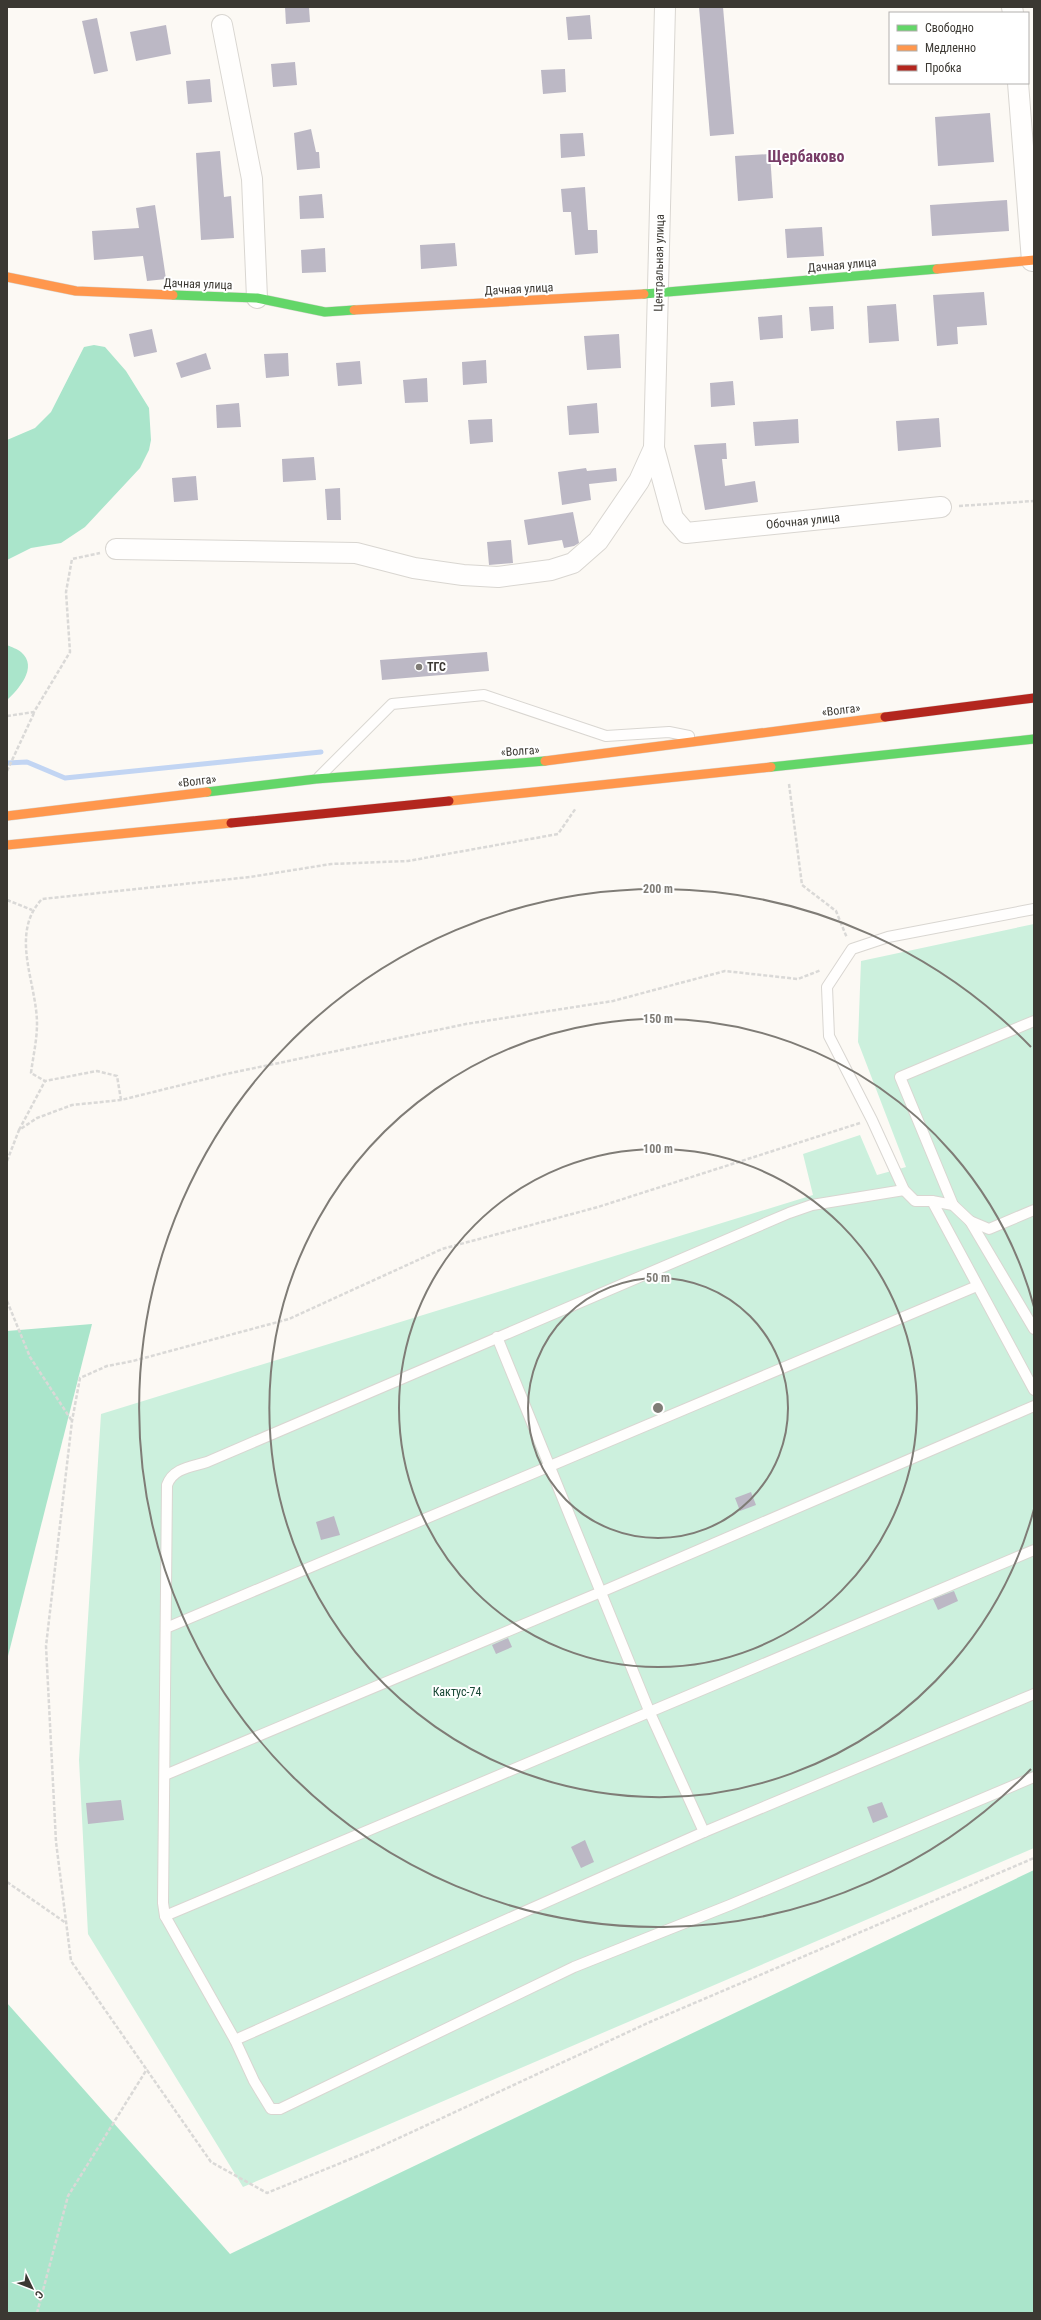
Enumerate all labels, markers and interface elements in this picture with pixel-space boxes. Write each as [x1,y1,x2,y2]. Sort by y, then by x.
legend [889,12,1029,84]
text: Свободно [925,21,974,35]
text: Медленно [925,41,976,55]
text: Пробка [925,61,962,75]
district label: Щербаково [768,147,845,166]
street label: Центральная улица [651,214,667,312]
street label: Дачная улица [807,255,877,275]
street label: Дачная улица [163,276,233,292]
street label: Дачная улица [484,280,554,298]
street label: Обочная улица [765,510,841,532]
place label: ТГС [427,660,446,674]
marker: ТГС [414,662,424,672]
street label: «Волга» [821,701,861,719]
street label: «Волга» [500,743,540,759]
street label: «Волга» [177,772,217,790]
text: 200 m [643,882,673,896]
text: 150 m [643,1012,673,1026]
text: 100 m [643,1142,673,1156]
text: 50 m [646,1271,670,1285]
centre of rings [651,1401,665,1415]
park label: Кактус-74 [433,1685,481,1699]
north arrow [12,2268,52,2308]
text: С [32,2288,46,2301]

